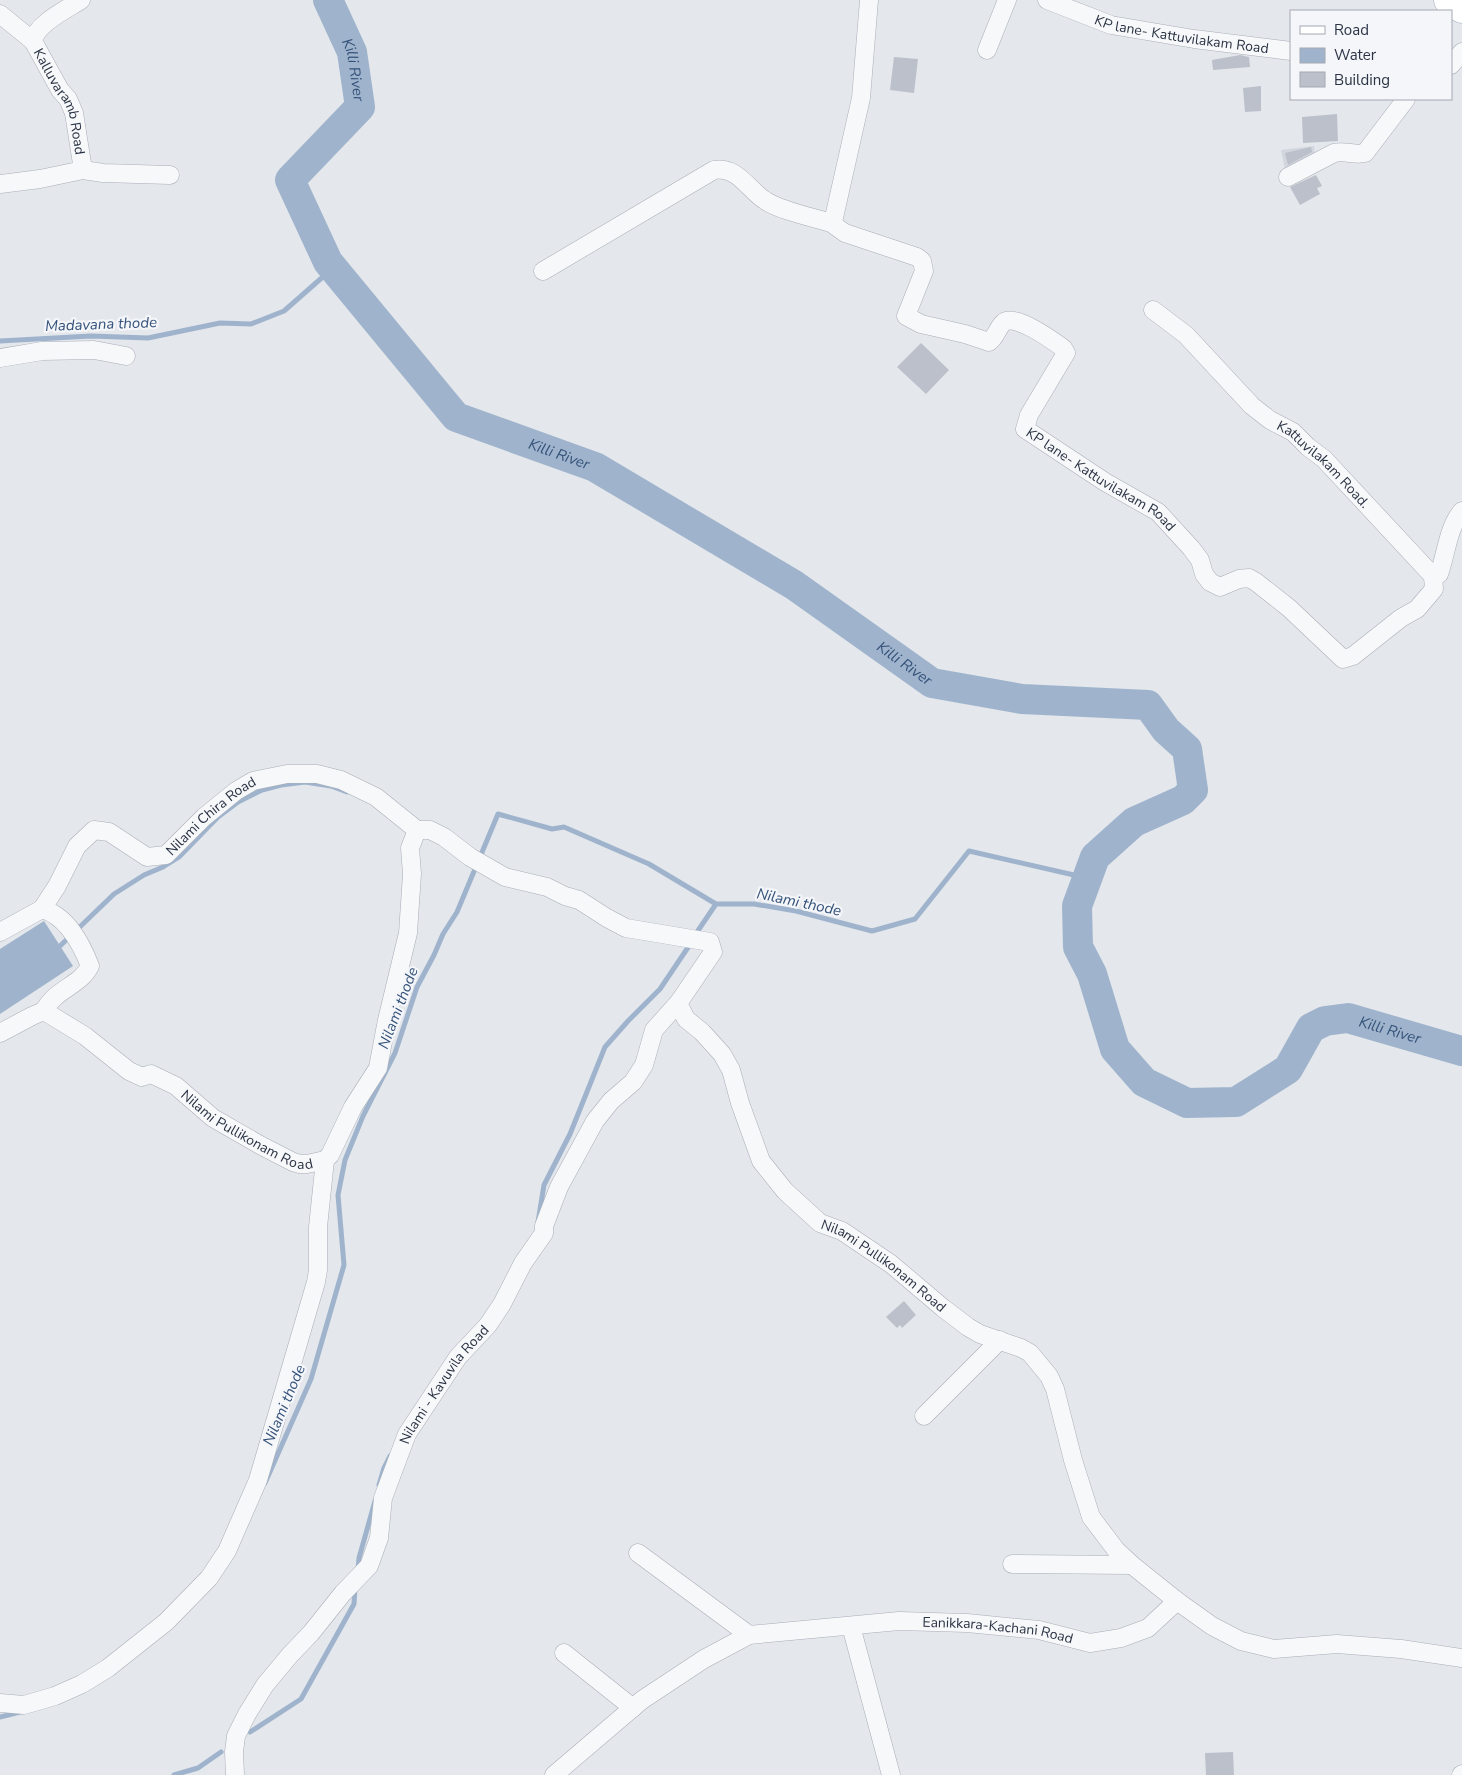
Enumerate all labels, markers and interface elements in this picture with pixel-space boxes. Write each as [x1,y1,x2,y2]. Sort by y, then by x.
legend [1290,10,1452,100]
street label: KP lane- Kattuvilakam Road [1092,11,1270,58]
text: Road [1334,20,1369,40]
water label: Killi River [337,35,369,103]
street label: Kalluvaramb Road [29,45,89,156]
text: Water [1334,45,1377,65]
text: Building [1334,70,1390,90]
water label: Madavana thode [45,312,157,336]
street label: Kattuvilakam Road. [1273,416,1374,512]
street label: KP lane- Kattuvilakam Road [1022,423,1180,535]
water label: Killi River [526,434,593,474]
water label: Killi River [873,637,937,690]
street label: Nilami Chira Road [162,772,260,860]
water label: Nilami thode [755,883,843,921]
water label: Nilami thode [373,964,423,1052]
water label: Killi River [1357,1012,1424,1049]
street label: Nilami Pullikonam Road [177,1086,315,1174]
street label: Nilami Pullikonam Road [818,1215,950,1317]
street label: Nilami - Kavuvila Road [395,1321,493,1447]
water label: Nilami thode [258,1362,310,1448]
street label: Eanikkara-Kachani Road [922,1613,1075,1648]

